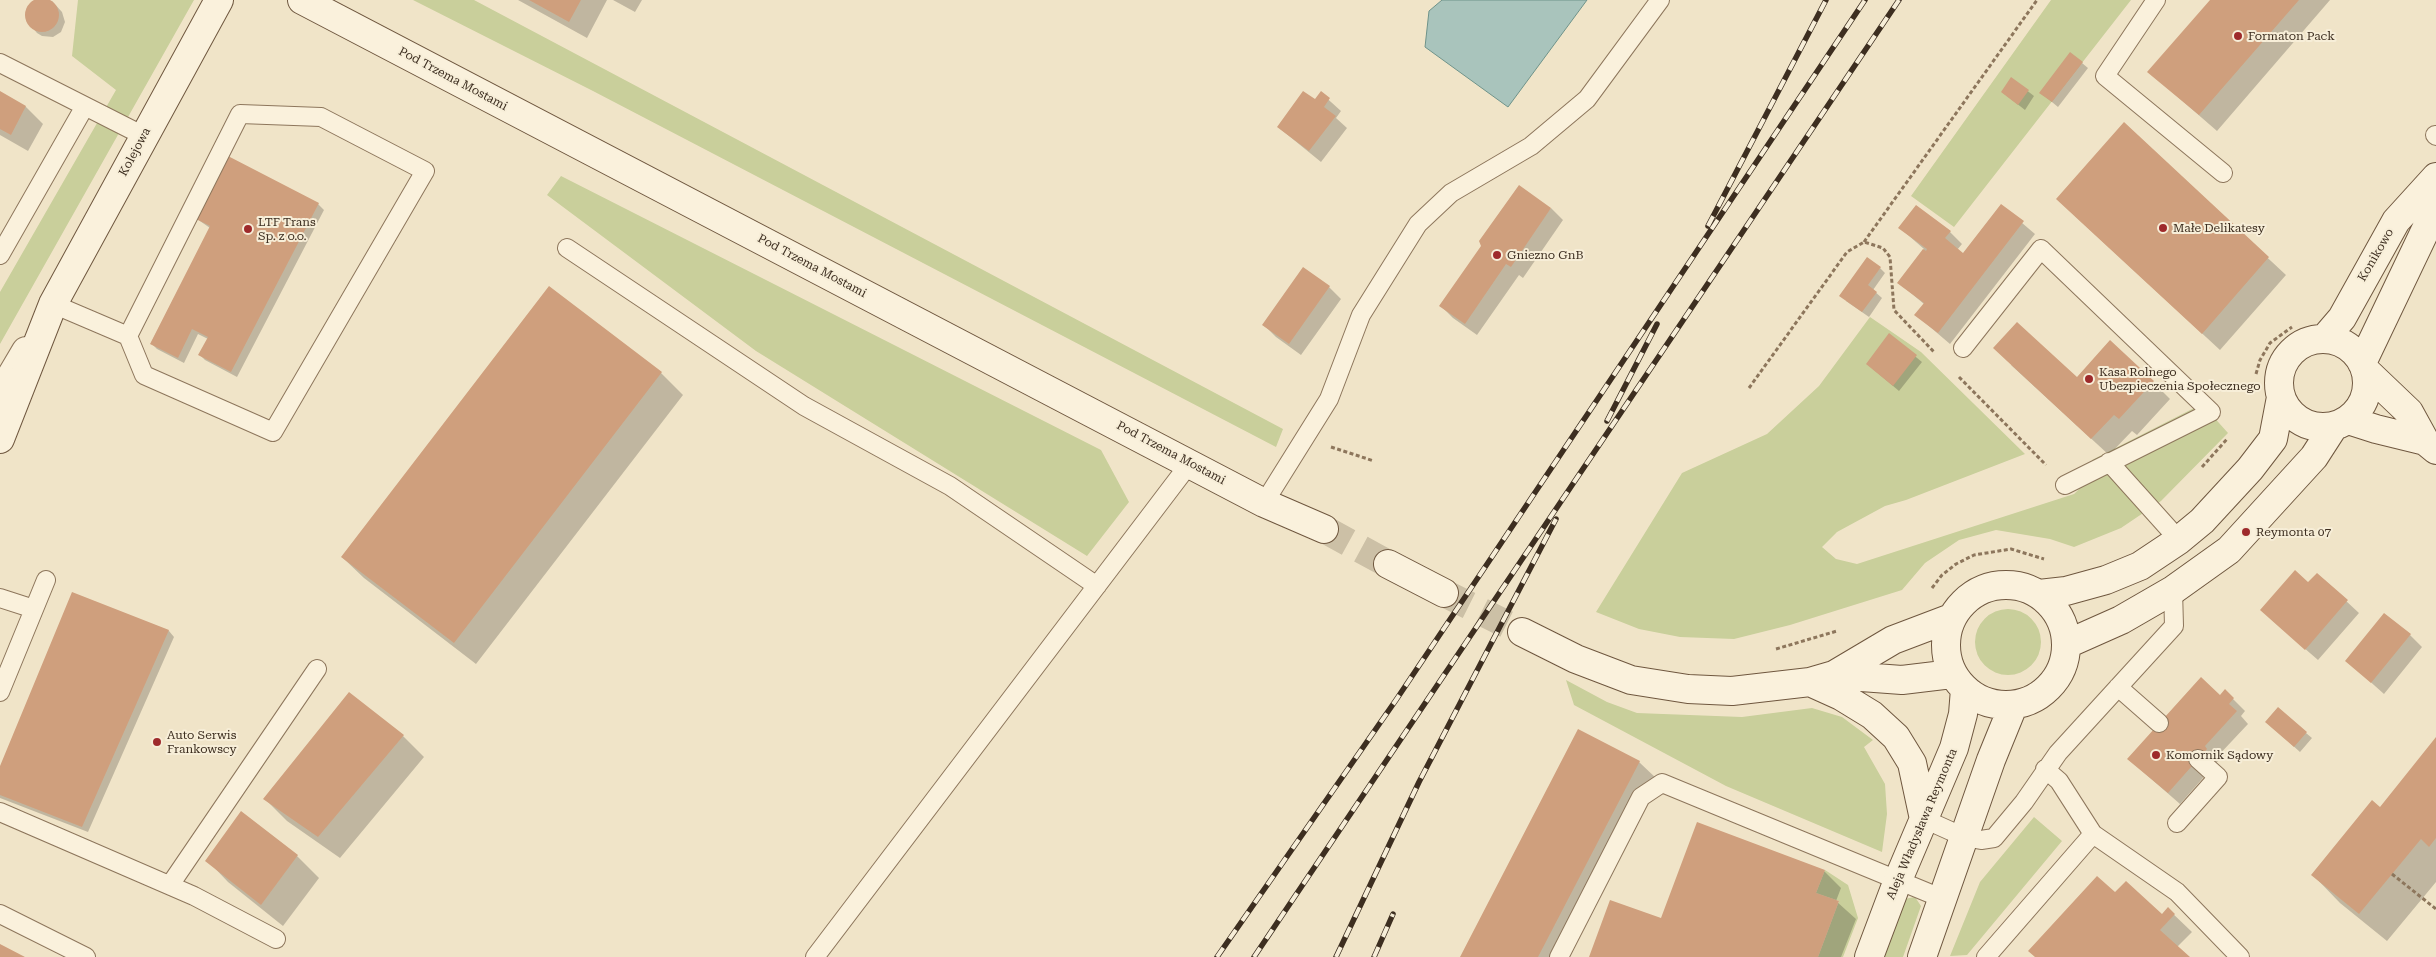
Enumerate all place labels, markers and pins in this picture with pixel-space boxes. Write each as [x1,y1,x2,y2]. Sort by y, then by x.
place label: Formaton Pack [2248,29,2335,43]
marker: Formaton Pack [2232,30,2244,42]
place label: LTF Trans Sp. z o.o. [258,215,316,243]
place label: Małe Delikatesy [2173,221,2265,235]
marker: Małe Delikatesy [2157,222,2169,234]
marker: LTF Trans Sp. z o.o. [242,223,254,235]
place label: Gniezno GnB [1507,248,1583,262]
marker: Gniezno GnB [1491,249,1503,261]
place label: Kasa Rolnego Ubezpieczenia Społecznego [2099,365,2261,393]
marker: Kasa Rolnego Ubezpieczenia Społecznego [2083,373,2095,385]
place label: Reymonta 07 [2256,525,2331,539]
marker: Reymonta 07 [2240,526,2252,538]
place label: Auto Serwis Frankowscy [167,728,237,756]
marker: Auto Serwis Frankowscy [151,736,163,748]
place label: Komornik Sądowy [2166,748,2273,762]
marker: Komornik Sądowy [2150,749,2162,761]

